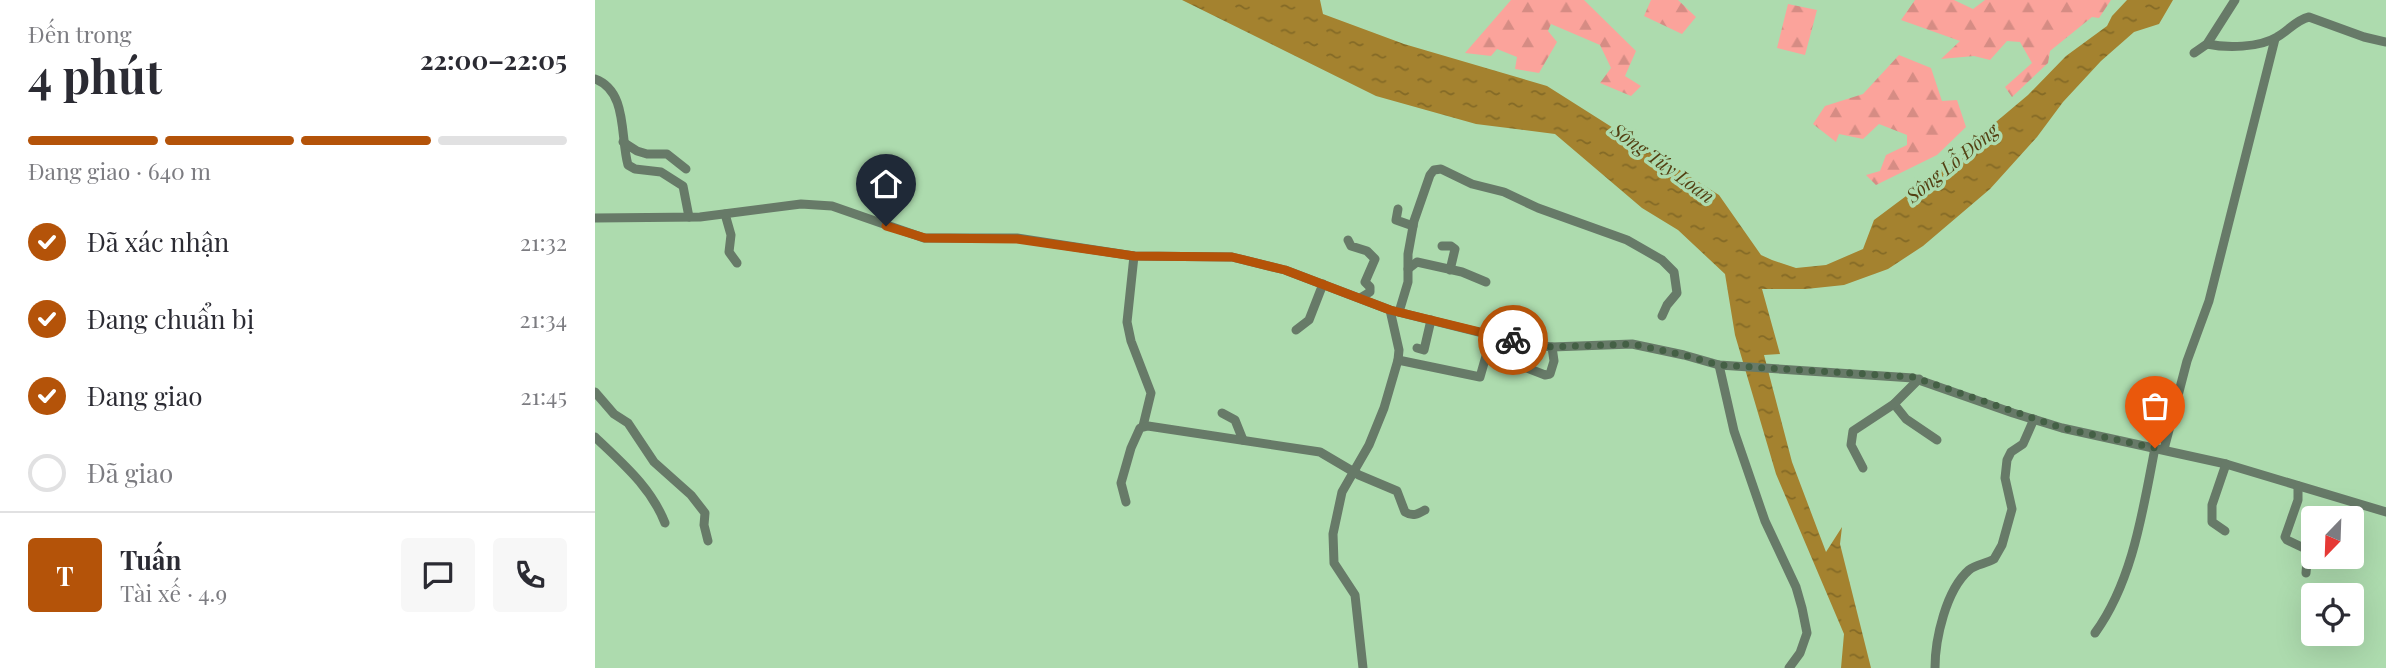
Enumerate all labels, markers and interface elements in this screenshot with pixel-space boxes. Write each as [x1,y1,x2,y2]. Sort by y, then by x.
text: Đến trong [28,18,132,49]
text: 22:00–22:05 [420,42,567,77]
text: 4 phút [28,44,162,106]
water label: Sông Túy Loan [1606,115,1720,208]
water label: Sông Lỗ Đông [1899,116,2004,208]
pin [856,154,916,226]
text: Đang giao · 640 m [28,155,211,186]
icon: home [867,165,905,203]
icon: check [28,223,66,261]
text: Đã xác nhận [87,224,229,259]
text: 21:32 [520,226,567,257]
icon: check [28,300,66,338]
text: Đang chuẩn bị [87,301,254,336]
text: 21:34 [520,303,567,334]
courier [1478,305,1548,375]
icon: bike [1494,321,1532,359]
pin [2125,376,2185,448]
icon: check [28,377,66,415]
text: Đang giao [87,378,203,413]
text: 21:45 [520,380,567,411]
icon: bag [2136,387,2174,425]
text: Đã giao [87,455,173,490]
north arrow [2301,506,2364,569]
map controls [2301,506,2364,646]
button: chat [401,538,475,612]
button: phone [493,538,567,612]
text: Tuấn [120,542,181,577]
text: T [56,558,74,593]
text: Tài xế · 4.9 [120,577,227,608]
button: locate [2301,583,2364,646]

